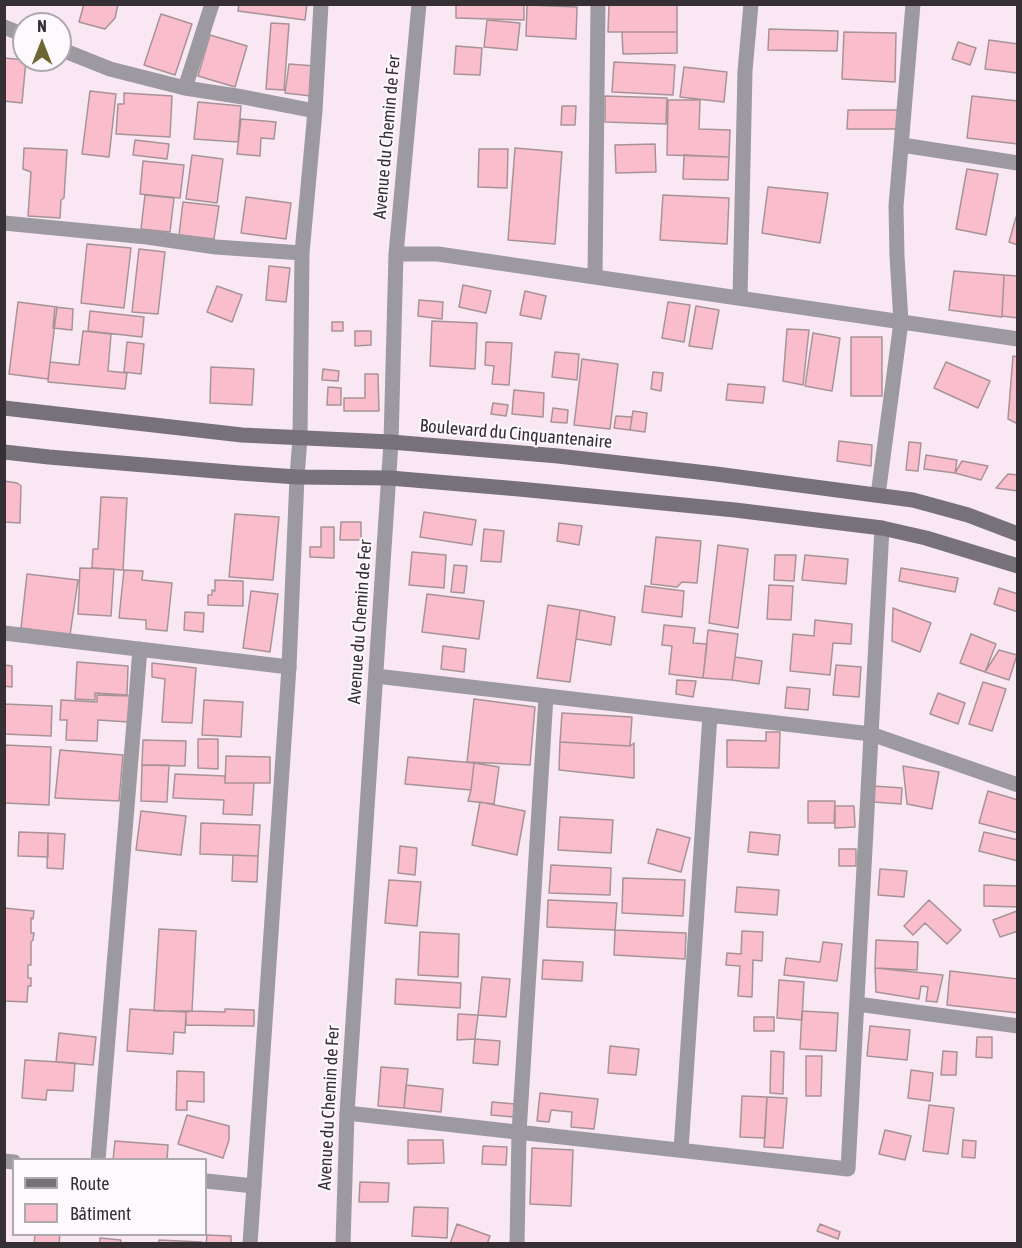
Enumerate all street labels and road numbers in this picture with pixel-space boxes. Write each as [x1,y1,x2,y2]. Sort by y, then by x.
street label: Avenue du Chemin de Fer [369,54,405,220]
street label: Boulevard du Cinquantenaire [419,415,613,453]
street label: Avenue du Chemin de Fer [343,539,377,705]
street label: Avenue du Chemin de Fer [314,1025,344,1191]

